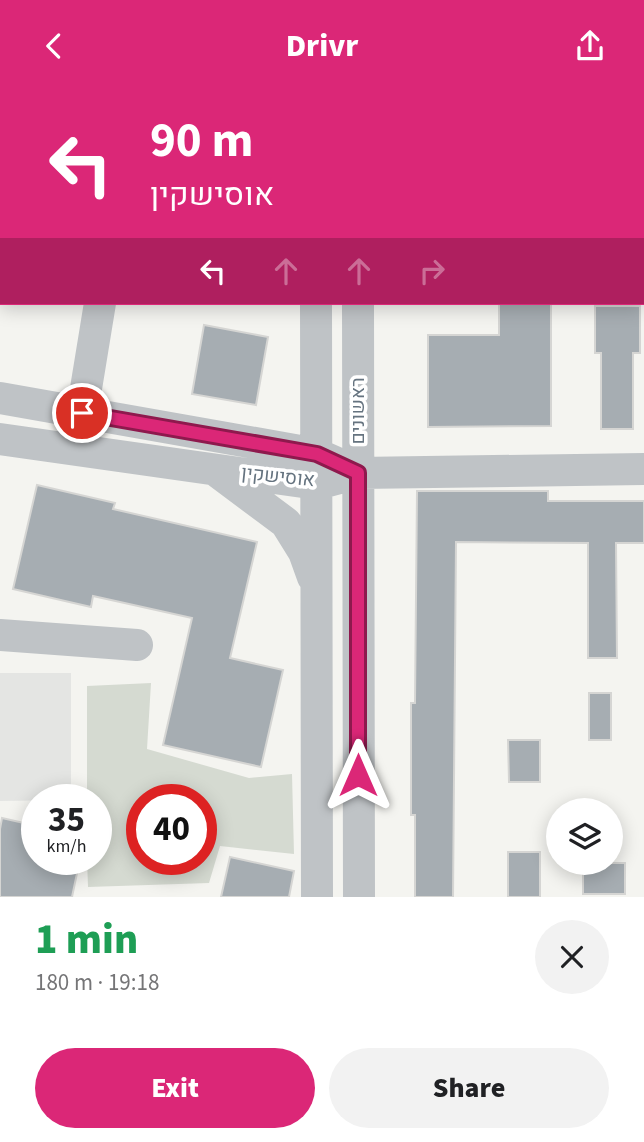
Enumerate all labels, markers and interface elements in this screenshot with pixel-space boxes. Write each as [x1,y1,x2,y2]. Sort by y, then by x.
text: Drivr [286,23,358,69]
icon: back [35,27,73,65]
icon: share [571,27,609,65]
text: 90 m [150,106,254,176]
icon: left [35,119,126,210]
text: אוסישקין [150,172,274,218]
icon: left [194,252,232,290]
icon: ahead [267,252,305,290]
icon: ahead [340,252,378,290]
icon: right [413,252,451,290]
street label: ראשונים [345,378,372,444]
pin [52,383,112,443]
icon: arrive [63,394,101,432]
street label: אוסישקין [240,460,316,494]
position arrow [321,738,395,812]
speed limit sign: 40 [126,784,217,875]
text: 35 [48,795,85,845]
map controls [546,798,623,875]
button: layers [546,798,623,875]
text: km/h [47,834,86,859]
text: 1 min [35,910,138,970]
button: close [535,920,609,994]
text: 180 m · 19:18 [35,966,159,999]
button: Exit [35,1048,315,1128]
button: Share [329,1048,609,1128]

